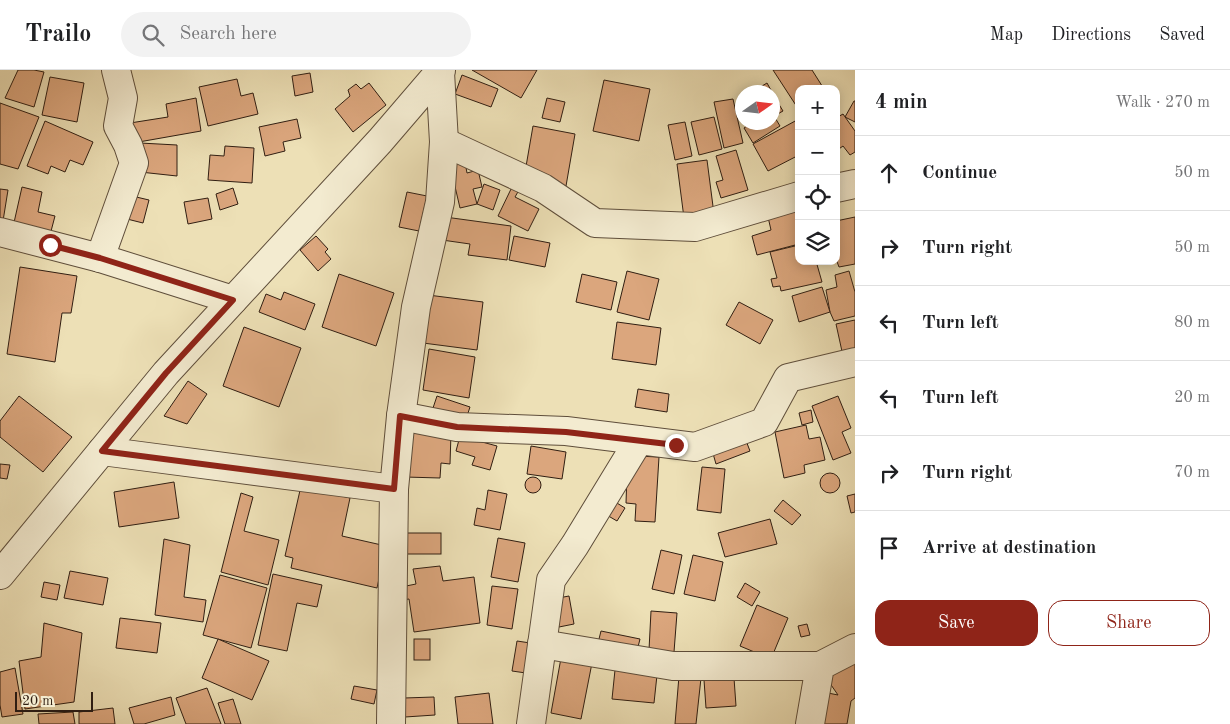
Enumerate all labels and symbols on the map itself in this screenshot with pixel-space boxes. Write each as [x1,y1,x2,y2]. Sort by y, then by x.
north arrow [735,85,780,130]
route start [39,234,62,257]
route end [665,434,688,457]
scale bar [15,689,92,712]

